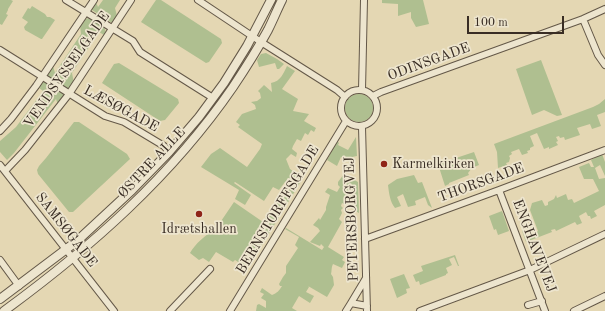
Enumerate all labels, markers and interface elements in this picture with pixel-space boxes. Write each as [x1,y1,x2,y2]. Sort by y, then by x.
scale bar [469,8,566,34]
street label: VENDSYSSELGADE [20,9,114,131]
text: 100 m [474,17,508,29]
street label: ODINSGADE [385,39,473,85]
street label: LÆSØGADE [80,82,162,136]
street label: ØSTRE ALLE [115,124,189,202]
street label: BERNSTORFFSGADE [233,143,323,277]
street label: PETERSBORGVEJ [341,156,363,282]
place label: Karmelkirken [392,156,475,172]
marker: Karmelkirken [379,159,389,169]
street label: THORSGADE [436,160,526,206]
street label: SAMSØGADE [32,189,100,271]
street label: ENGHAVEVEJ [509,197,559,295]
marker: Idrætshallen [194,209,204,219]
place label: Idrætshallen [161,221,237,237]

